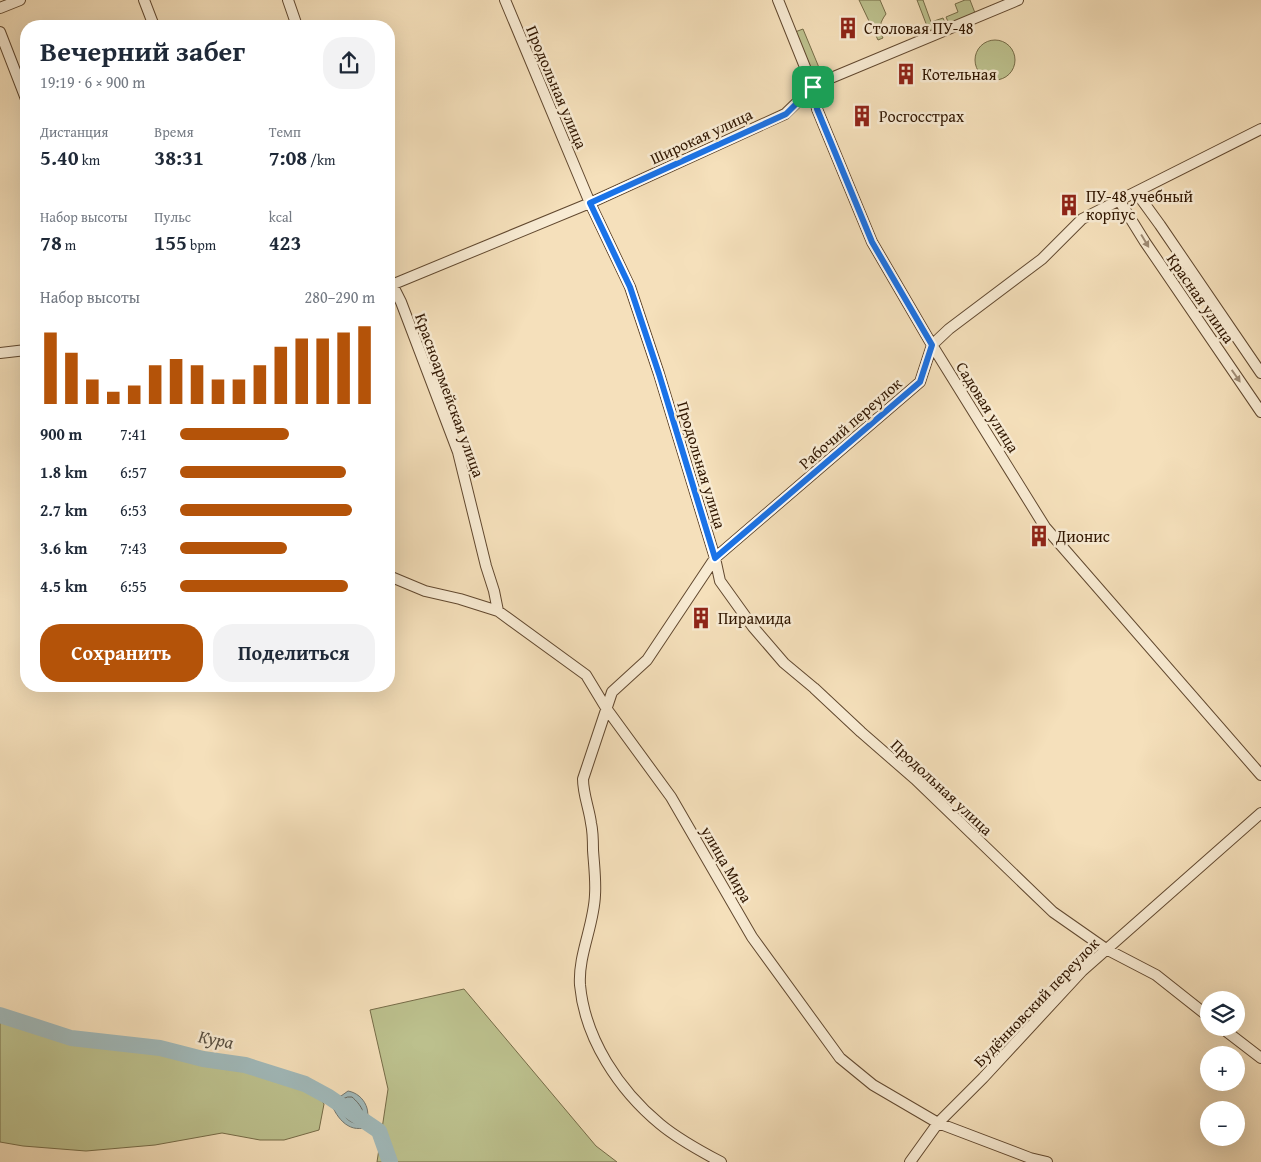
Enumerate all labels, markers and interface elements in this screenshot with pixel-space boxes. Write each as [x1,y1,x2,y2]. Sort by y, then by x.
building icon: Столовая ПУ-48 [835,15,861,41]
place label: Столовая ПУ-48 [864,16,974,40]
street label: Продольная улица [520,22,594,153]
text: Вечерний забег [40,30,245,71]
button: share [323,37,375,89]
building icon: Котельная [893,61,919,87]
place label: Котельная [922,62,997,86]
pin [792,66,834,108]
text: 19:19 · 6 × 900 m [40,70,145,94]
icon: arrive [799,73,827,101]
street label: Широкая улица [646,102,756,170]
building icon: Росгосстрах [849,103,875,129]
place label: Росгосстрах [879,104,965,128]
text: Дистанция [40,122,108,142]
text: Время [154,122,193,142]
text: Темп [269,122,301,142]
text: 5.40 [40,142,79,173]
text: 38:31 [154,142,204,173]
text: 7:08 [269,142,307,173]
text: km [79,150,100,170]
text: /km [307,150,335,170]
place label: ПУ-48 учебный корпус [1086,184,1193,226]
building icon: ПУ-48 учебный корпус [1056,192,1082,218]
text: Набор высоты [40,207,127,227]
text: Пульс [154,207,191,227]
text: kcal [269,207,293,227]
text: 78 [40,227,62,258]
text: 155 [154,227,187,258]
text: 423 [269,227,301,258]
text: m [62,235,76,255]
text: bpm [187,235,216,255]
one-way arrow [1140,235,1149,248]
street label: Красная улица [1161,248,1241,348]
text: Набор высоты [40,285,140,309]
text: 280–290 m [305,285,375,309]
street label: Красноармейская улица [409,310,491,481]
street label: Садовая улица [950,357,1026,458]
one-way arrow [1231,369,1241,382]
street label: Рабочий переулок [793,371,907,475]
street label: Продольная улица [671,398,733,532]
text: 900 m [40,422,82,446]
text: 7:41 [120,422,147,446]
text: 1.8 km [40,460,87,484]
text: 6:57 [120,460,147,484]
text: 2.7 km [40,498,87,522]
text: 6:53 [120,498,147,522]
building icon: Дионис [1026,523,1052,549]
place label: Дионис [1055,524,1110,548]
text: 3.6 km [40,536,87,560]
text: 7:43 [120,536,147,560]
text: 4.5 km [40,574,87,598]
text: 6:55 [120,574,147,598]
building icon: Пирамида [688,605,714,631]
place label: Пирамида [718,606,792,630]
button: Сохранить [40,624,203,682]
button: Поделиться [213,624,375,682]
street label: Продольная улица [886,733,999,841]
street label: улица Мира [695,820,759,907]
street label: Будённовский переулок [968,931,1105,1072]
map controls [1200,991,1245,1146]
button: layers [1200,991,1245,1036]
water label: Кура [196,1022,237,1056]
button: + [1200,1046,1245,1091]
button: − [1200,1101,1245,1146]

